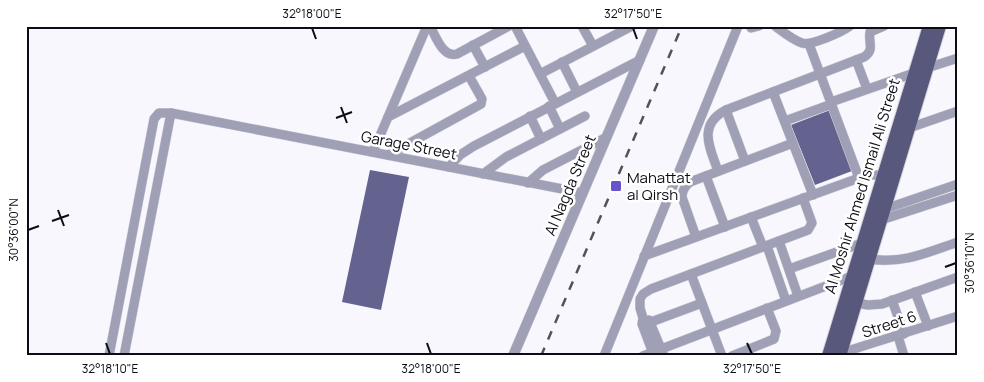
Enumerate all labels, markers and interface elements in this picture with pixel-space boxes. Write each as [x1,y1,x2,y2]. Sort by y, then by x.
text: 32°18'00"E [282,5,342,22]
text: 32°17'50"E [604,5,662,22]
street label: Al Moshir Ahmed Ismail Ali Street [819,76,905,296]
street label: Garage Street [359,125,459,165]
street label: Al Nagda Street [539,131,601,239]
place label: Mahattat al Qirsh [627,167,691,205]
marker: Mahattat al Qirsh [609,179,623,193]
text: 30°36'00"N [5,198,22,262]
text: 30°36'10"N [961,233,978,293]
street label: Street 6 [859,305,919,343]
text: 32°18'10"E [82,360,138,377]
text: 32°18'00"E [401,360,461,377]
text: 32°17'50"E [723,360,781,377]

